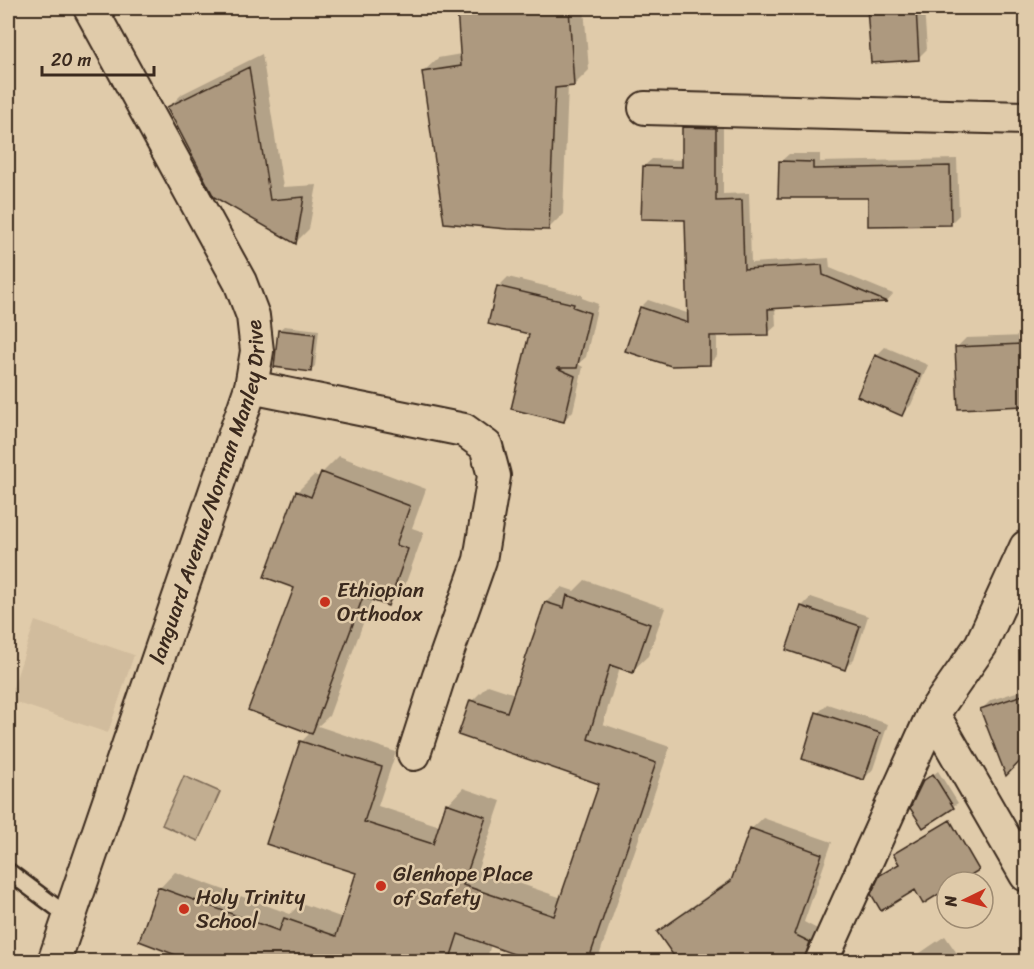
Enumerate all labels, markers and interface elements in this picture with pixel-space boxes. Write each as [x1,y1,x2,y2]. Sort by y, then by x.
scale bar [42,39,154,77]
text: 20 m [51,44,91,76]
street label: languard Avenue/Norman Manley Drive [139,318,276,669]
place label: Ethiopian Orthodox [337,571,424,633]
marker: Ethiopian Orthodox [318,595,332,609]
place label: Glenhope Place of Safety [393,855,533,917]
north arrow [935,870,995,930]
place label: Holy Trinity School [196,878,305,940]
marker: Glenhope Place of Safety [374,879,388,893]
text: N [936,894,966,909]
marker: Holy Trinity School [177,902,191,916]

